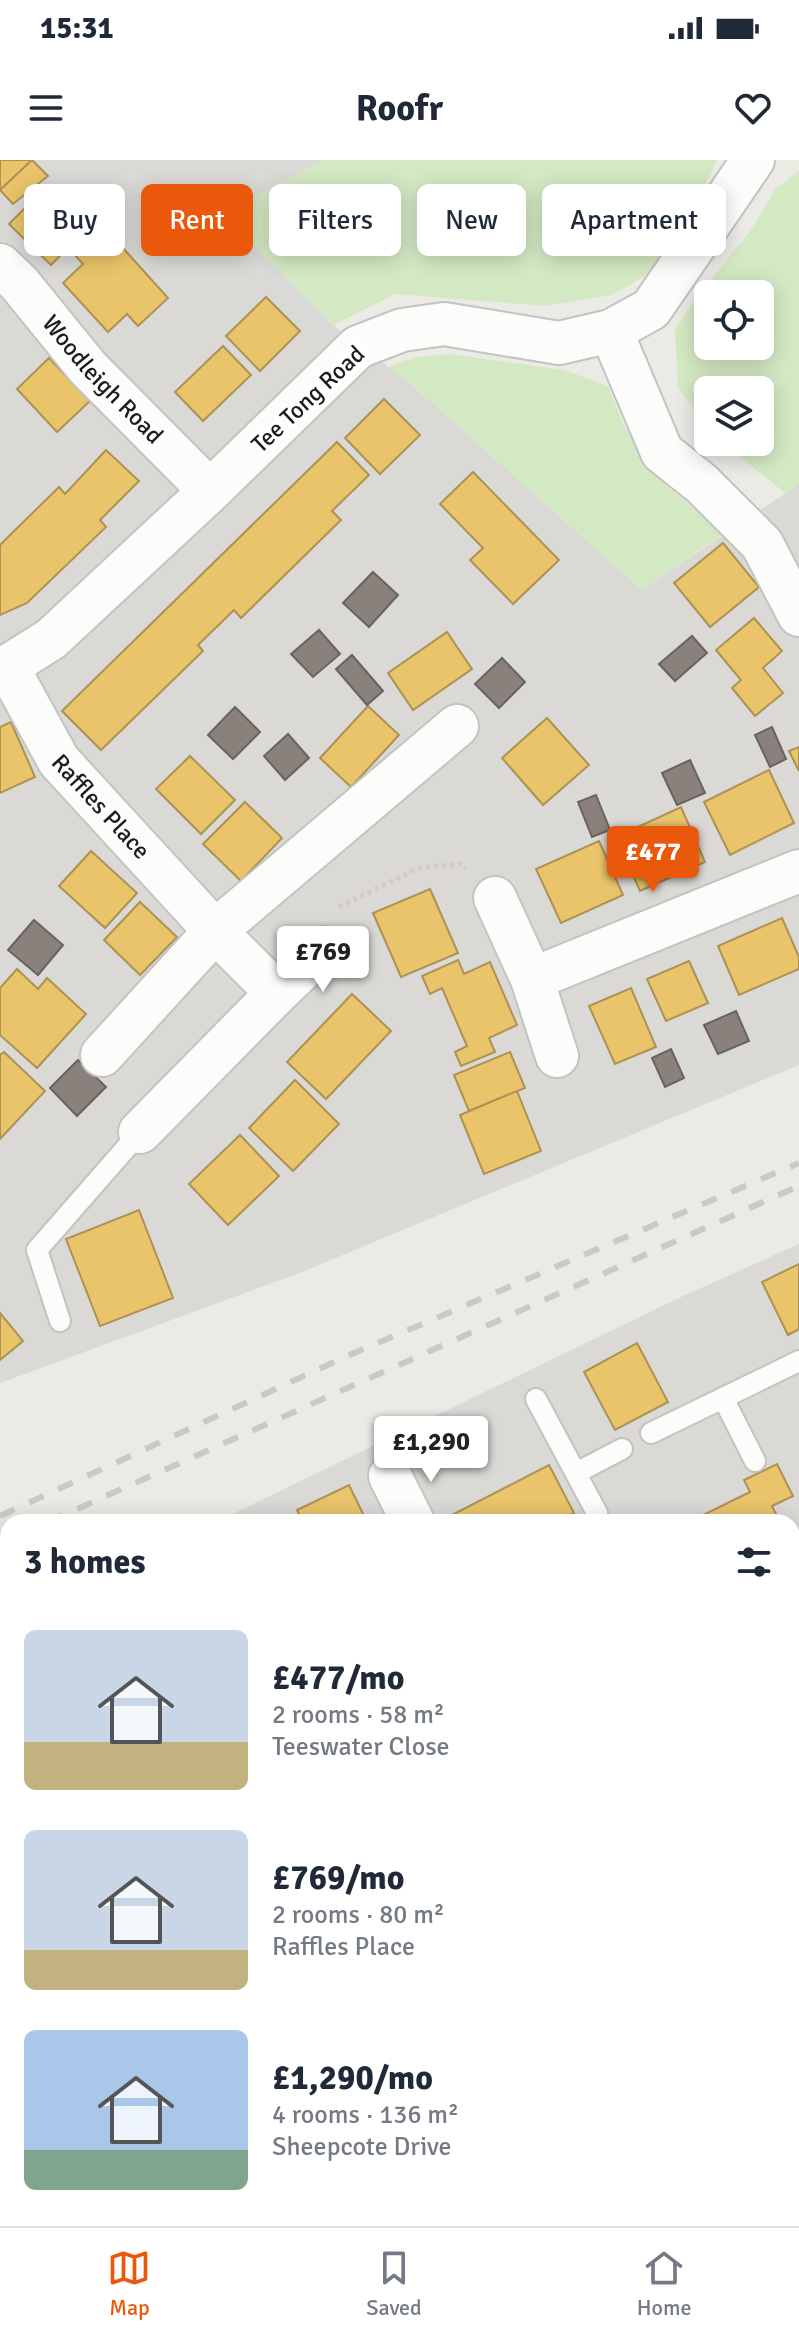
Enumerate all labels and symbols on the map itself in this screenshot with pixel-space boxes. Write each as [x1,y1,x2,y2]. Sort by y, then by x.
street label: Woodleigh Road [36,309,170,450]
street label: Tee Tong Road [245,339,371,459]
street label: Raffles Place [45,748,157,865]
pin: £477 [606,826,700,894]
pin: £769 [276,926,370,994]
pin: £1,290 [366,1416,496,1484]

